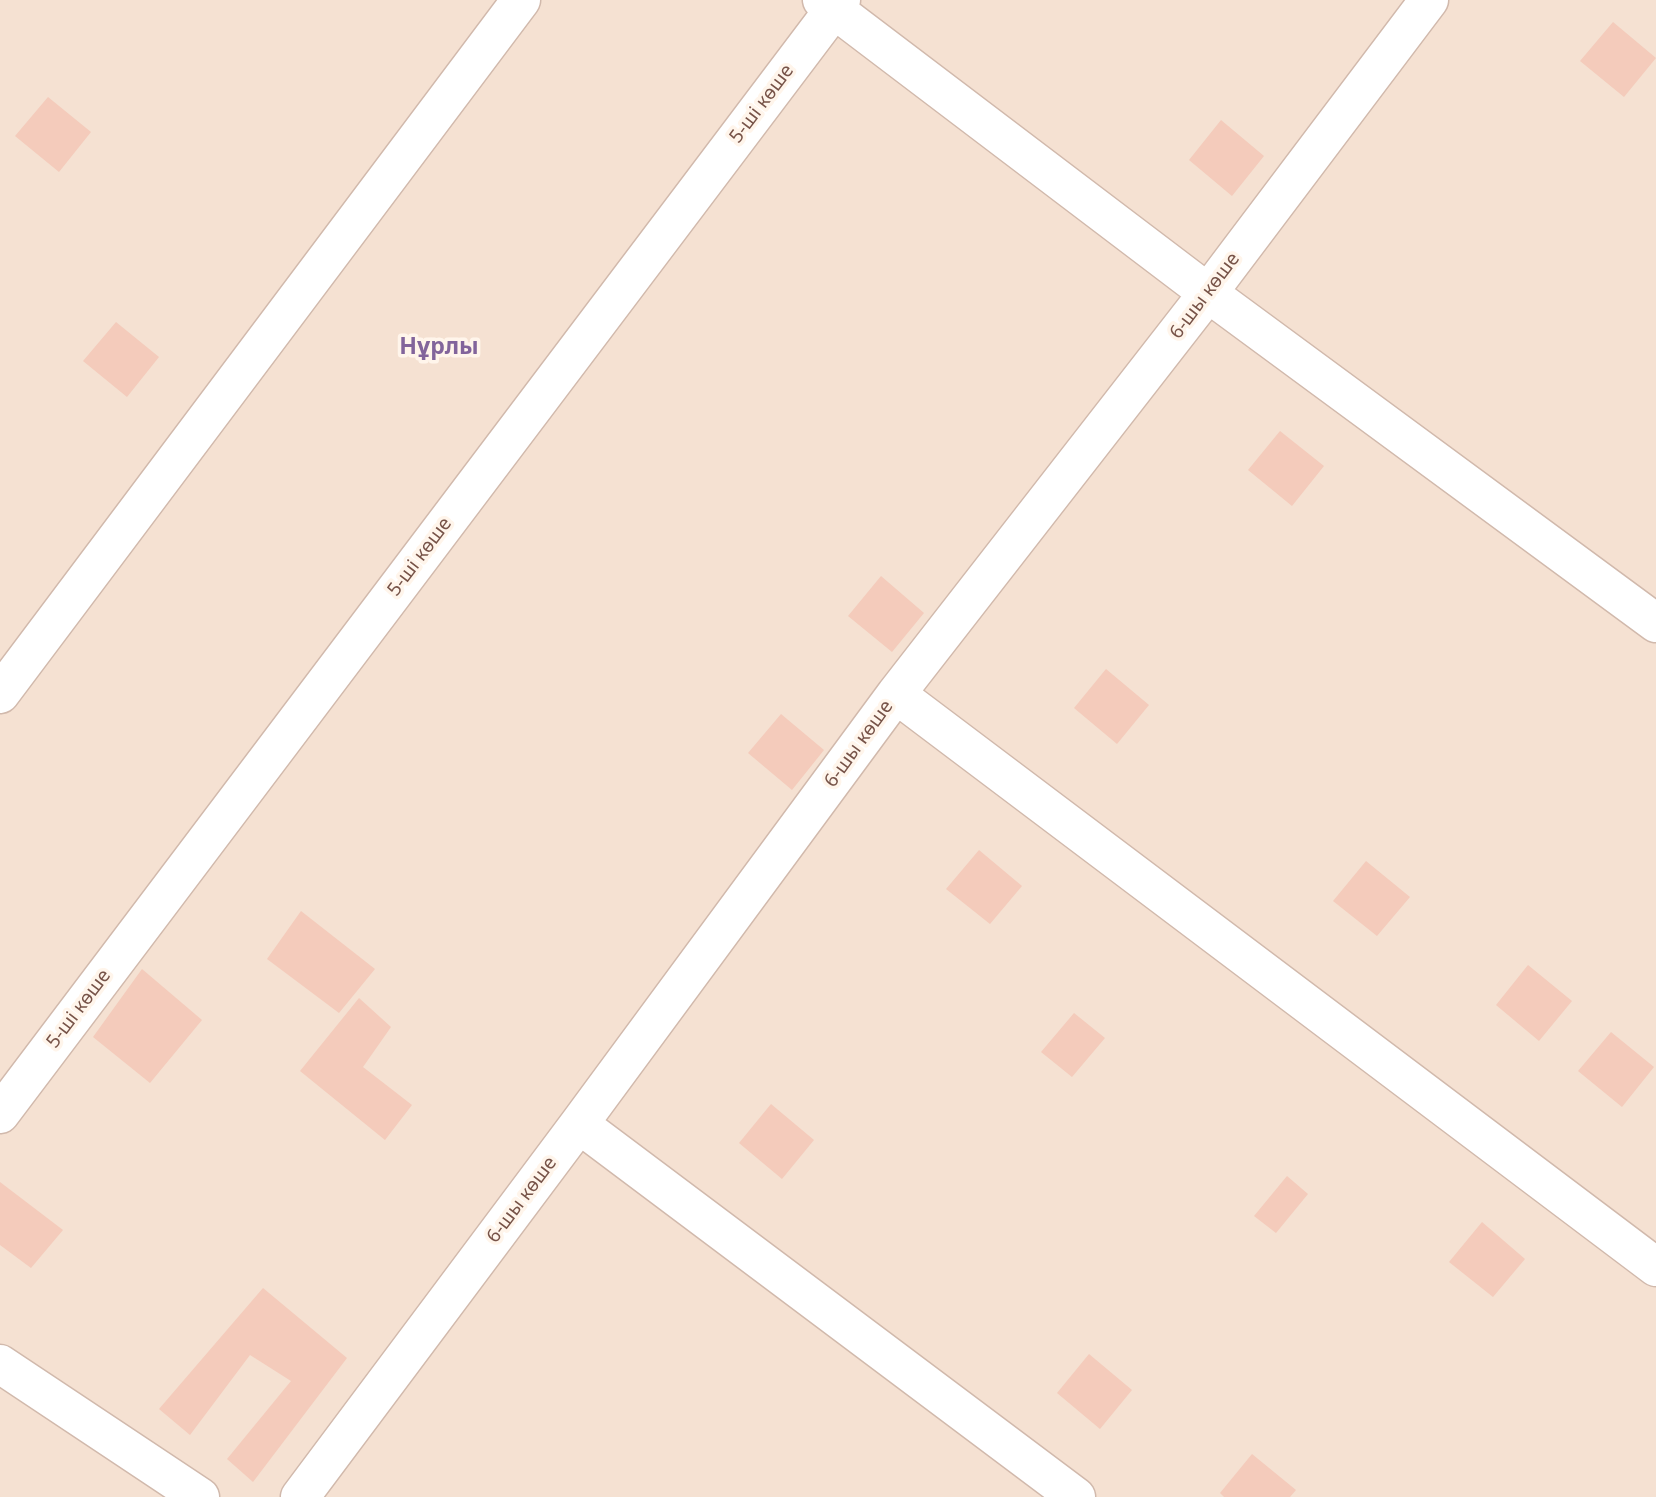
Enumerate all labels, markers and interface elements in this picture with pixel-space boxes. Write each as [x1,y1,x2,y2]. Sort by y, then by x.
street label: 5-ші көше [725,60,799,148]
street label: 6-шы көше [1165,248,1245,344]
district label: Нұрлы [399,333,479,361]
street label: 5-ші көше [383,513,457,601]
street label: 6-шы көше [820,696,898,792]
street label: 5-ші көше [42,965,116,1053]
street label: 6-шы көше [482,1152,562,1248]

